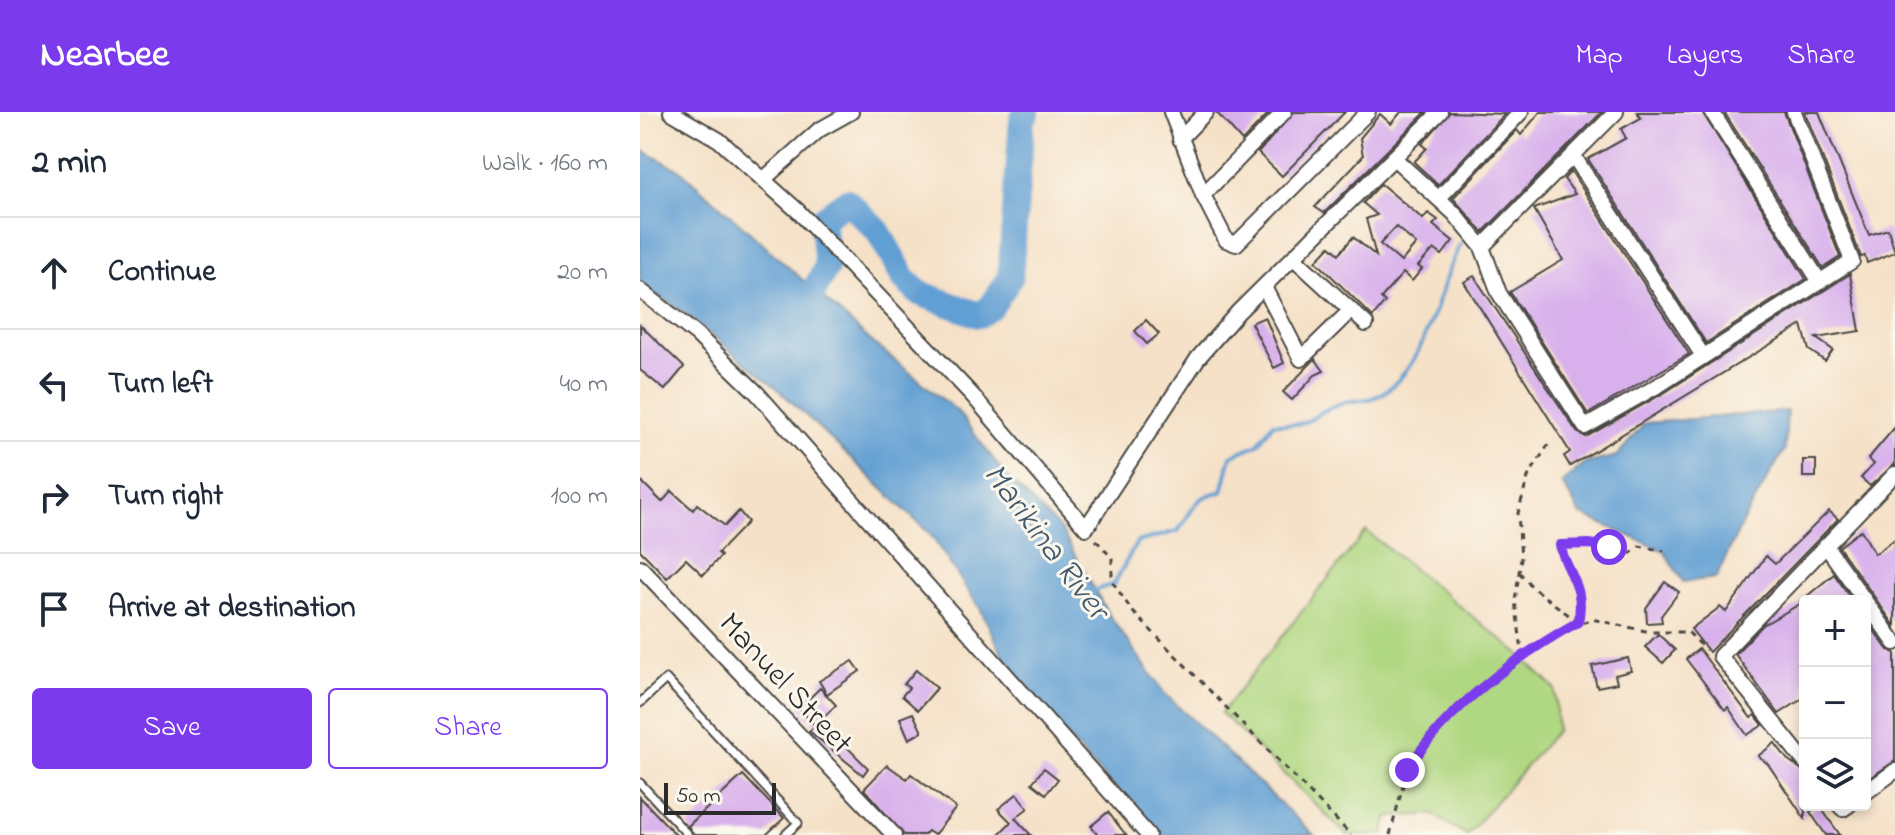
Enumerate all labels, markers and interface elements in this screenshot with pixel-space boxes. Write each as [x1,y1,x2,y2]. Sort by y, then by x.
text: Nearbee [40,28,169,84]
text: Map [1575,36,1623,77]
text: Layers [1667,36,1743,77]
text: Share [1787,36,1855,77]
text: 2 min [32,139,107,189]
text: Walk · 160 m [482,145,608,183]
icon: ahead [32,251,76,295]
text: Continue [108,251,216,295]
text: 20 m [557,254,608,292]
icon: left [32,363,76,407]
text: Turn left [108,363,213,407]
text: 40 m [559,366,608,404]
water label: Marikina River [969,453,1123,635]
icon: right [32,475,76,519]
text: Turn right [108,475,223,519]
text: 100 m [551,478,608,516]
route start [1591,529,1627,565]
icon: arrive [32,587,76,631]
text: Arrive at destination [108,587,356,631]
map controls [1799,595,1871,811]
button: + [1799,595,1871,667]
street label: Manuel Street [706,603,863,766]
button: − [1799,667,1871,739]
button: Save [32,688,312,769]
button: Share [328,688,608,769]
button: layers [1799,739,1871,811]
route end [1389,752,1425,788]
scale bar [664,779,776,815]
text: 50 m [676,781,721,813]

